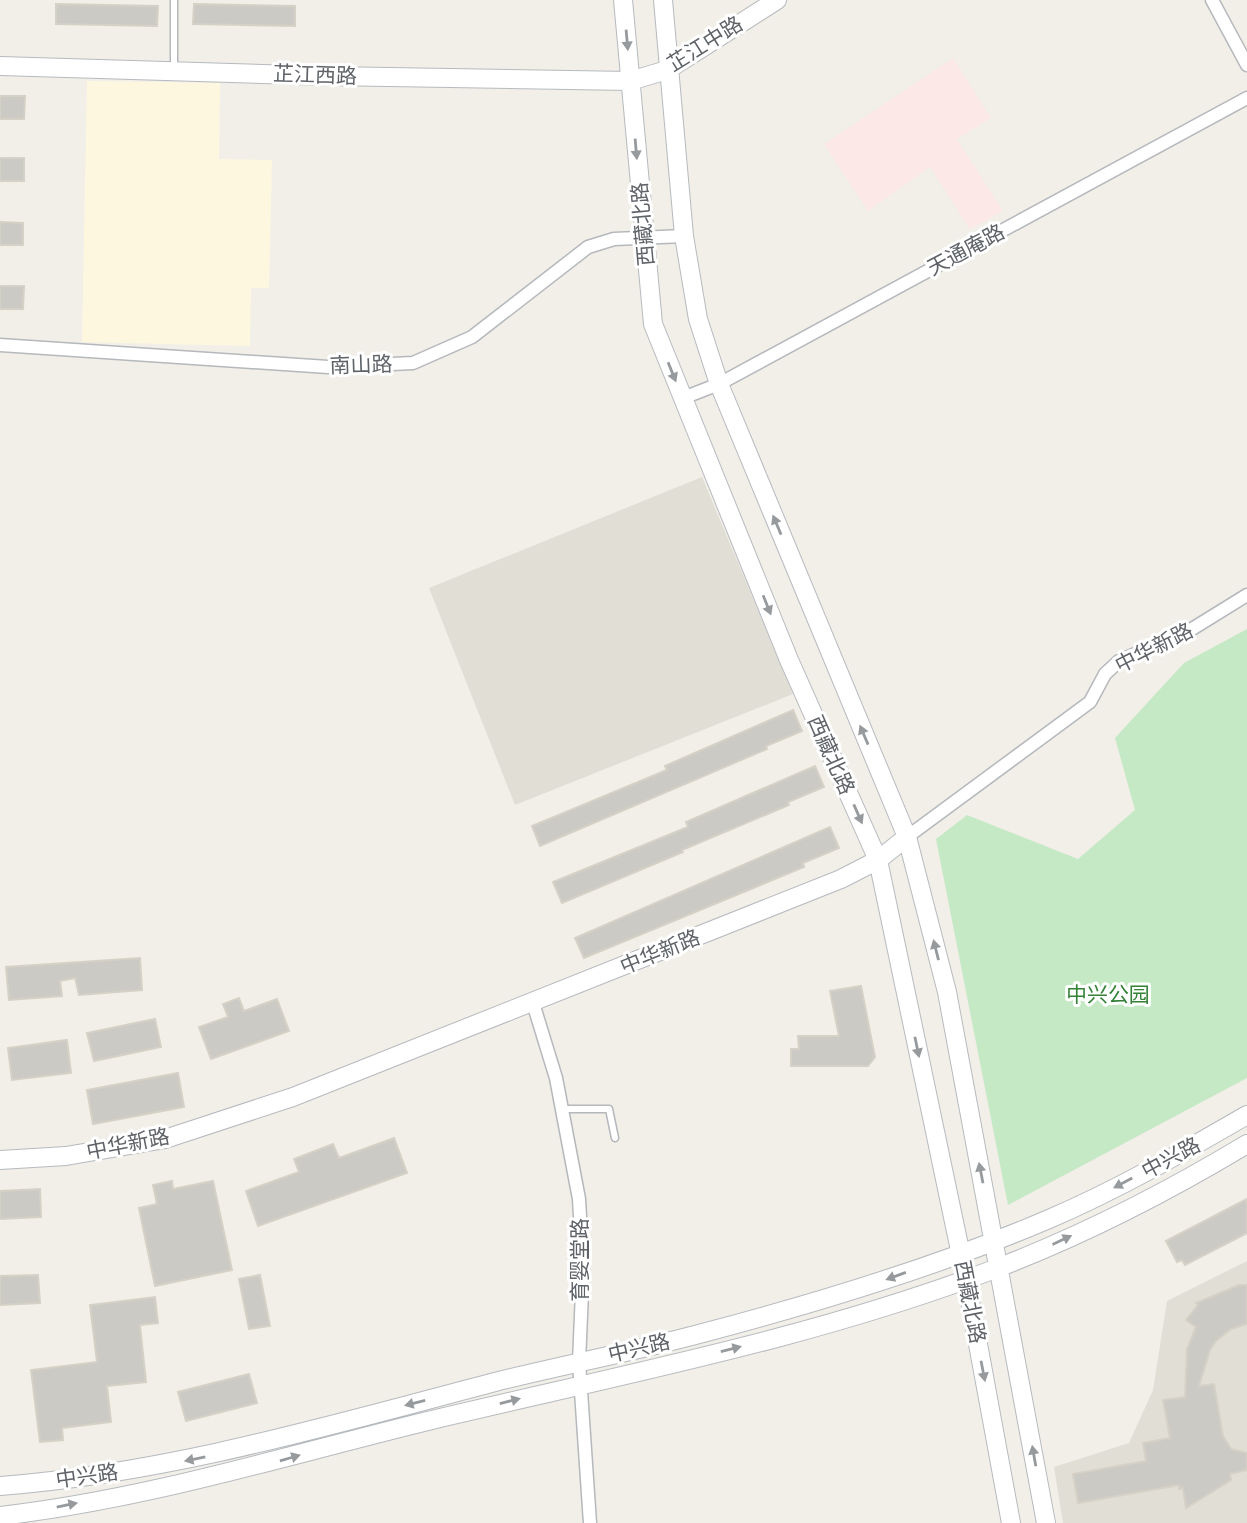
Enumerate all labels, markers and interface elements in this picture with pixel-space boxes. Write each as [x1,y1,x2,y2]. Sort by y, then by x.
street label: 芷江中路 [662,11,747,76]
one-way arrow [622,30,633,52]
street label: 芷江西路 [273,61,357,88]
one-way arrow [631,138,642,160]
street label: 西藏北路 [626,181,659,267]
street label: 天通庵路 [923,219,1009,280]
street label: 南山路 [329,351,393,378]
one-way arrow [667,361,678,382]
one-way arrow [772,514,783,535]
one-way arrow [762,595,773,616]
street label: 中华新路 [1111,617,1197,678]
street label: 西藏北路 [803,711,860,798]
one-way arrow [859,724,870,745]
one-way arrow [852,804,863,825]
street label: 中华新路 [616,924,703,979]
one-way arrow [930,939,941,961]
park label: 中兴公园 [1066,982,1150,1007]
one-way arrow [911,1036,922,1058]
street label: 中华新路 [84,1123,172,1164]
street label: 中兴路 [1137,1132,1204,1183]
one-way arrow [976,1162,987,1184]
one-way arrow [1112,1177,1132,1189]
street label: 育婴堂路 [567,1218,592,1302]
one-way arrow [1052,1234,1072,1246]
street label: 西藏北路 [950,1258,991,1346]
one-way arrow [885,1271,906,1282]
street label: 中兴路 [605,1328,672,1367]
one-way arrow [720,1343,742,1354]
one-way arrow [977,1360,988,1382]
one-way arrow [499,1395,521,1406]
one-way arrow [404,1398,426,1409]
one-way arrow [1029,1445,1040,1467]
one-way arrow [279,1452,301,1463]
one-way arrow [184,1453,206,1464]
street label: 中兴路 [54,1459,120,1492]
one-way arrow [56,1500,78,1511]

